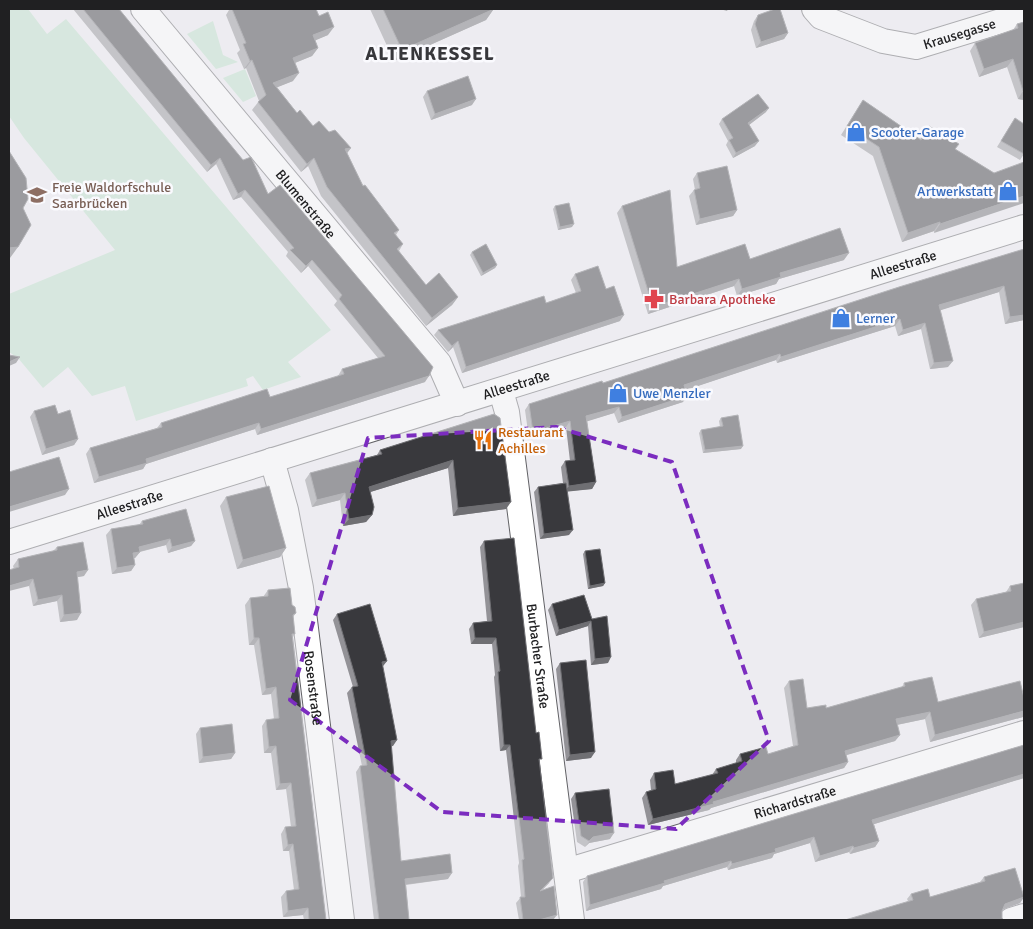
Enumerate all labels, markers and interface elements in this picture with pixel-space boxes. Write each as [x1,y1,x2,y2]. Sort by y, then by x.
street label: Krausegasse [921,15,998,53]
district label: ALTENKESSEL [365,42,495,66]
shop icon: Scooter-Garage [845,121,867,143]
place label: Scooter-Garage [871,124,964,141]
street label: Blumenstraße [272,166,340,242]
place label: Freie Waldorfschule Saarbrücken [52,179,171,212]
shop icon: Artwerkstatt [997,180,1019,202]
place label: Artwerkstatt [917,183,993,200]
school or university icon: Freie Waldorfschule Saarbrücken [26,184,48,206]
street label: Alleestraße [867,246,939,283]
pharmacy icon: Barbara Apotheke [643,288,665,310]
place label: Barbara Apotheke [669,291,776,308]
shop icon: Lerner [830,307,852,329]
place label: Lerner [856,310,896,327]
street label: Alleestraße [480,366,552,403]
shop icon: Uwe Menzler [607,382,629,404]
place label: Uwe Menzler [633,385,712,402]
place label: Restaurant Achilles [498,424,564,457]
restaurant icon: Restaurant Achilles [472,429,494,451]
street label: Alleestraße [94,486,165,523]
street label: Burbacher Straße [523,603,553,710]
street label: Rosenstraße [300,649,326,726]
street label: Richardstraße [752,782,838,822]

